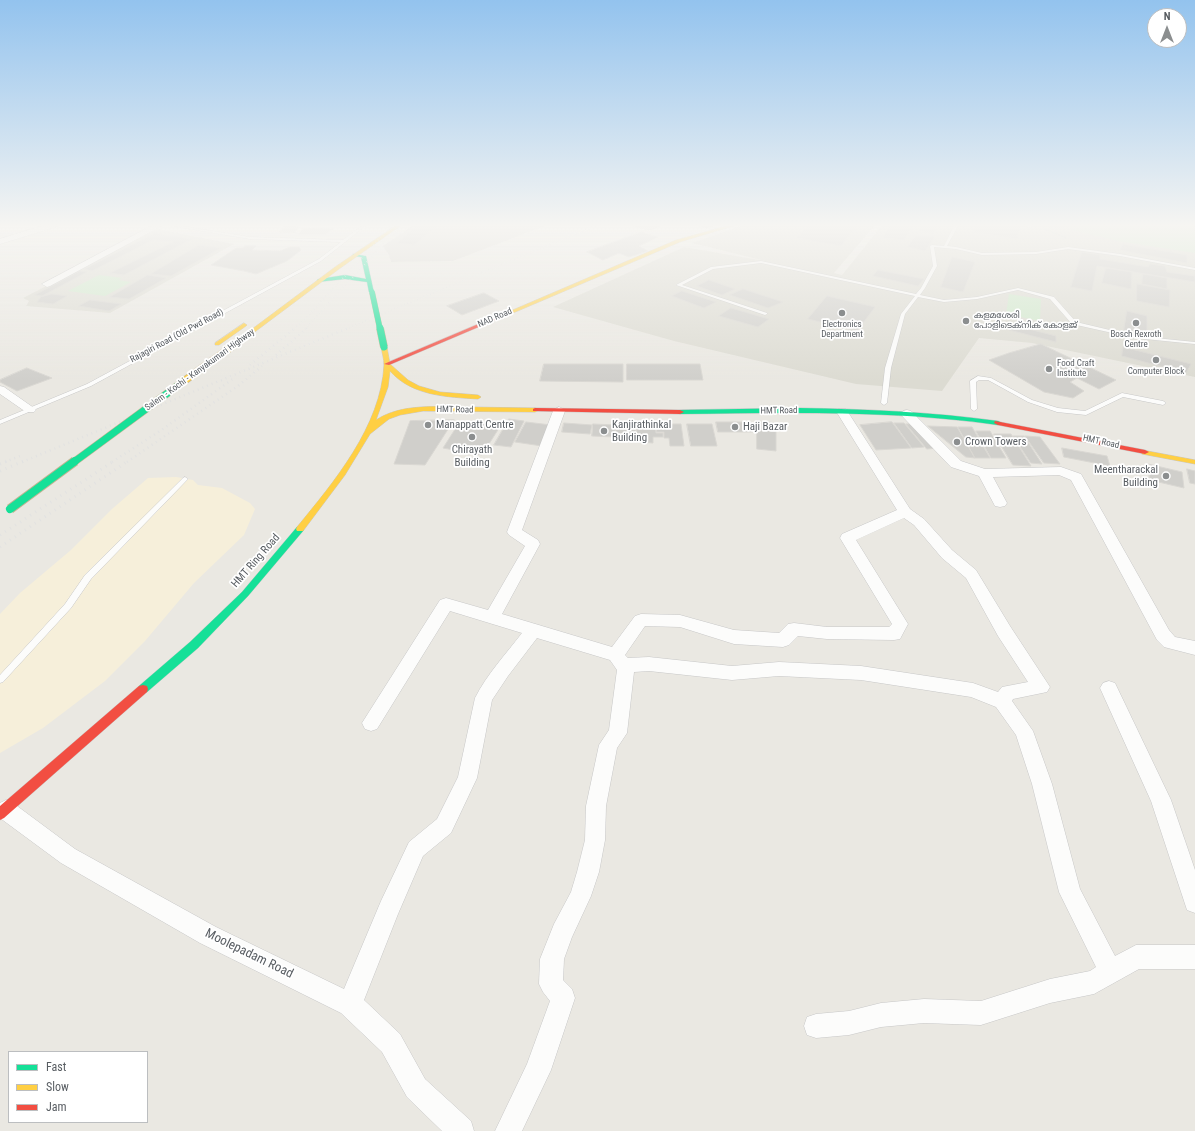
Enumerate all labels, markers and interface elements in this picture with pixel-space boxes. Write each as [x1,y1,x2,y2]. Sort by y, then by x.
north arrow [1147,8,1187,48]
text: N [1164,10,1170,23]
street label: NAD Road [476,306,514,330]
street label: Rajagiri Road (Old Pwd Road) [129,307,225,365]
marker: Electronics Department [837,308,847,318]
place label: കളമശേരി പോളിടെക്നിക് കോളജ് [974,311,1077,332]
marker: കളമശേരി പോളിടെക്നിക് കോളജ് [961,316,971,326]
marker: Bosch Rexroth Centre [1131,318,1141,328]
place label: Electronics Department [821,320,863,341]
street label: Salem - Kochi - Kanyakumari Highway [143,327,257,413]
place label: Bosch Rexroth Centre [1110,330,1162,351]
marker: Computer Block [1151,355,1161,365]
place label: Food Craft Institute [1057,359,1094,380]
marker: Food Craft Institute [1044,364,1054,374]
place label: Computer Block [1128,367,1184,377]
street label: HMT Road [436,404,474,416]
street label: HMT Road [760,405,798,417]
place label: Manappatt Centre [436,418,514,432]
place label: Kanjirathinkal Building [612,418,671,444]
marker: Manappatt Centre [423,420,433,430]
place label: Haji Bazar [743,420,787,434]
marker: Haji Bazar [730,422,740,432]
marker: Kanjirathinkal Building [599,426,609,436]
marker: Chirayath Building [467,432,477,442]
street label: HMT Road [1082,433,1120,451]
place label: Crown Towers [965,435,1026,449]
marker: Crown Towers [952,437,962,447]
place label: Chirayath Building [452,443,492,469]
place label: Meentharackal Building [1094,463,1158,489]
marker: Meentharackal Building [1161,471,1171,481]
street label: HMT Ring Road [229,531,283,591]
street label: Moolepadam Road [202,926,296,982]
legend [8,1051,148,1123]
text: Fast [46,1060,66,1074]
text: Slow [46,1080,69,1094]
text: Jam [46,1100,67,1114]

